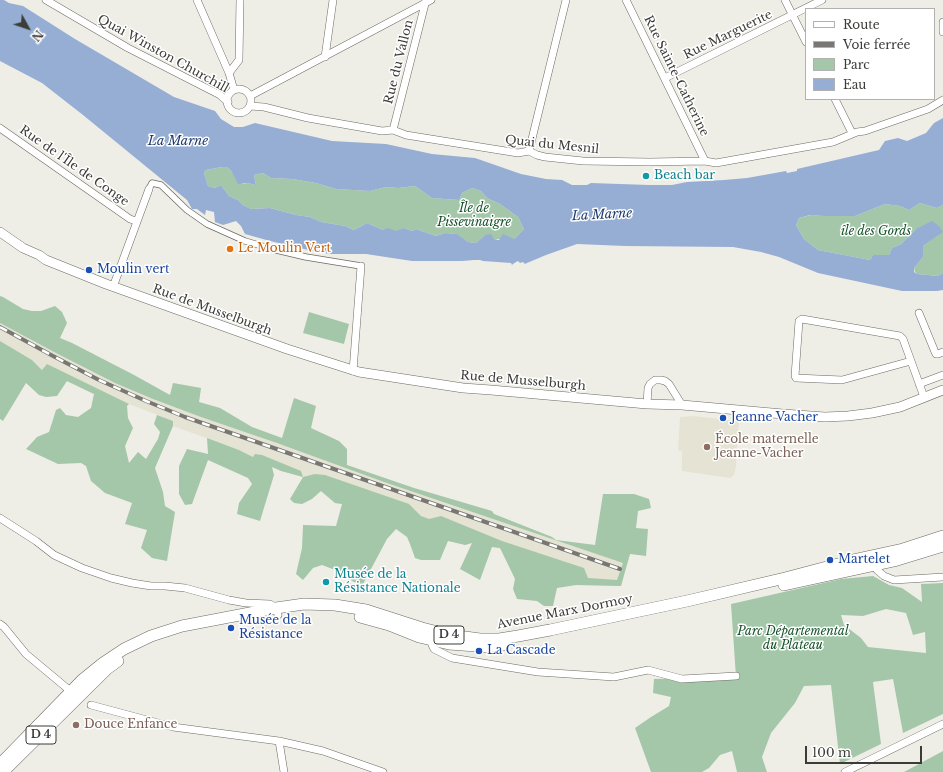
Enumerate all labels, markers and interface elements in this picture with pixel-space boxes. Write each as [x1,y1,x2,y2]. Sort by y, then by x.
street label: Rue Marguerite [681,7,775,63]
north arrow [8,8,48,48]
legend [805,8,935,100]
street label: Quai Winston Churchill [95,12,231,96]
street label: Rue Sainte-Catherine [641,13,711,139]
text: Route [843,17,880,32]
street label: Rue du Vallon [382,18,416,106]
text: N [29,27,46,44]
text: Voie ferrée [843,37,910,52]
text: Parc [843,57,870,72]
text: Eau [843,77,866,92]
street label: Rue de l'Île de Conge [17,123,131,209]
water label: La Marne [148,133,208,149]
street label: Quai du Mesnil [504,133,600,157]
place label: Beach bar [654,169,715,183]
marker: Beach bar [641,171,651,181]
park label: Île de Pissevinaigre [437,202,511,230]
water label: La Marne [571,206,633,224]
park label: île des Gords [841,225,911,239]
place label: Le Moulin Vert [238,242,331,256]
marker: Le Moulin Vert [225,244,235,254]
place label: Moulin vert [97,263,170,277]
marker: Moulin vert [84,265,94,275]
street label: Rue de Musselburgh [150,282,274,338]
street label: Rue de Musselburgh [460,368,586,394]
place label: Jeanne Vacher [731,411,818,425]
marker: Jeanne Vacher [718,413,728,423]
place label: École maternelle Jeanne-Vacher [715,433,819,461]
marker: École maternelle Jeanne-Vacher [702,442,712,452]
place label: Martelet [838,553,890,567]
marker: Martelet [825,555,835,565]
place label: Musée de la Résistance Nationale [334,568,461,596]
marker: Musée de la Résistance Nationale [321,577,331,587]
street label: Avenue Marx Dormoy [496,592,634,632]
place label: Musée de la Résistance [239,614,311,642]
marker: Musée de la Résistance [226,623,236,633]
park label: Parc Départemental du Plateau [737,625,849,653]
road number: D 4 [434,626,464,644]
place label: La Cascade [487,644,556,658]
marker: La Cascade [474,646,484,656]
place label: Douce Enfance [84,718,177,732]
marker: Douce Enfance [71,720,81,730]
road number: D 4 [26,726,56,744]
scale bar [807,738,924,764]
text: 100 m [812,745,851,760]

